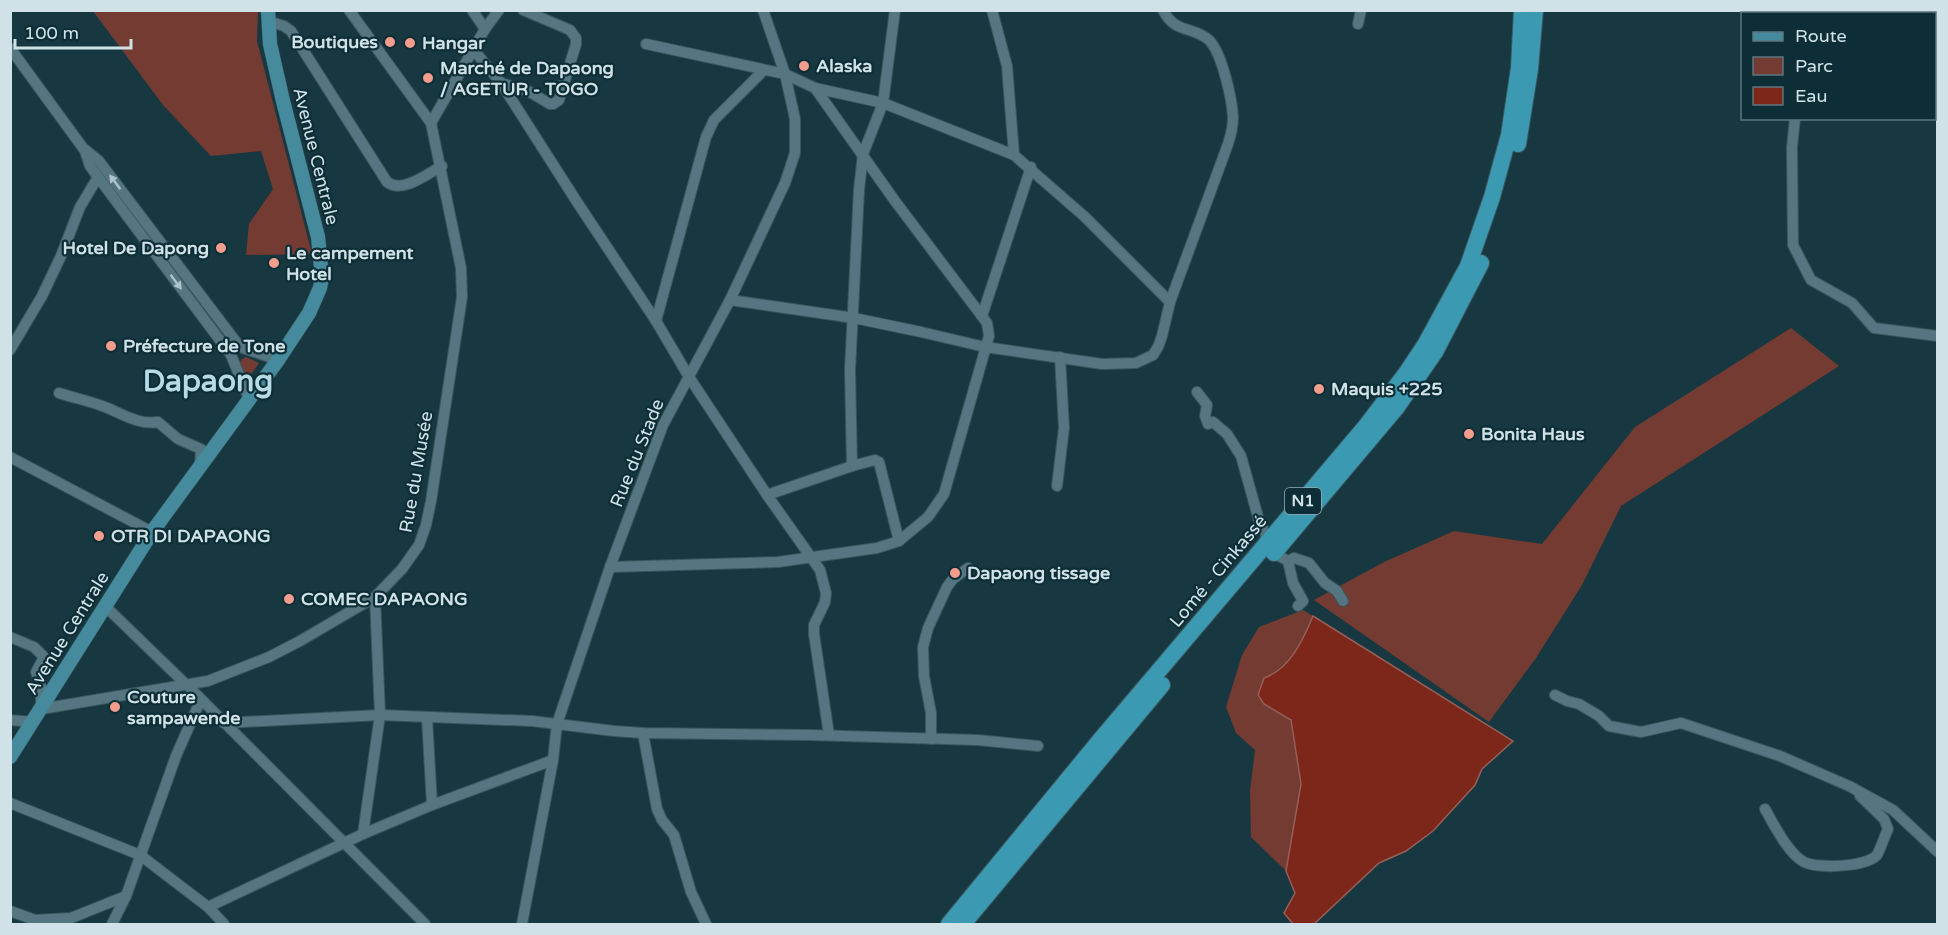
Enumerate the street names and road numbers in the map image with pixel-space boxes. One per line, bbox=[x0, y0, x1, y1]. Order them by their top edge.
street label: Avenue Centrale bbox=[288, 85, 344, 227]
street label: Rue du Stade bbox=[605, 396, 669, 510]
street label: Rue du Musée bbox=[395, 410, 437, 534]
road number: N1 bbox=[1285, 488, 1321, 514]
street label: Lomé - Cinkassé bbox=[1165, 510, 1271, 632]
street label: Avenue Centrale bbox=[20, 567, 114, 699]

